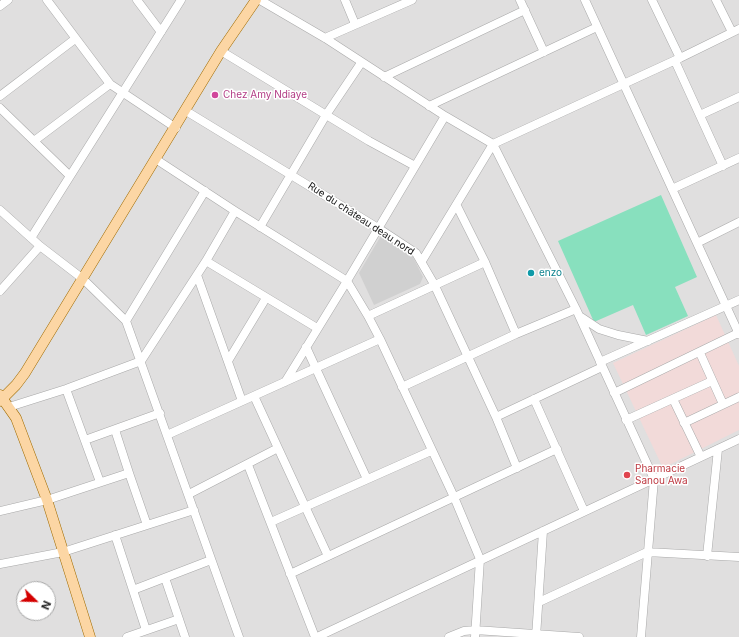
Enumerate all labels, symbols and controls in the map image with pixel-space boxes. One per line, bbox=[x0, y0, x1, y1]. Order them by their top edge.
place label: Chez Amy Ndiaye bbox=[223, 89, 307, 101]
marker: Chez Amy Ndiaye bbox=[210, 90, 220, 100]
street label: Rue du château deau nord bbox=[306, 180, 416, 258]
place label: enzo bbox=[539, 267, 562, 279]
marker: enzo bbox=[526, 268, 536, 278]
place label: Pharmacie Sanou Awa bbox=[635, 463, 688, 486]
marker: Pharmacie Sanou Awa bbox=[622, 470, 632, 480]
north arrow bbox=[16, 581, 56, 621]
text: N bbox=[38, 599, 54, 612]

